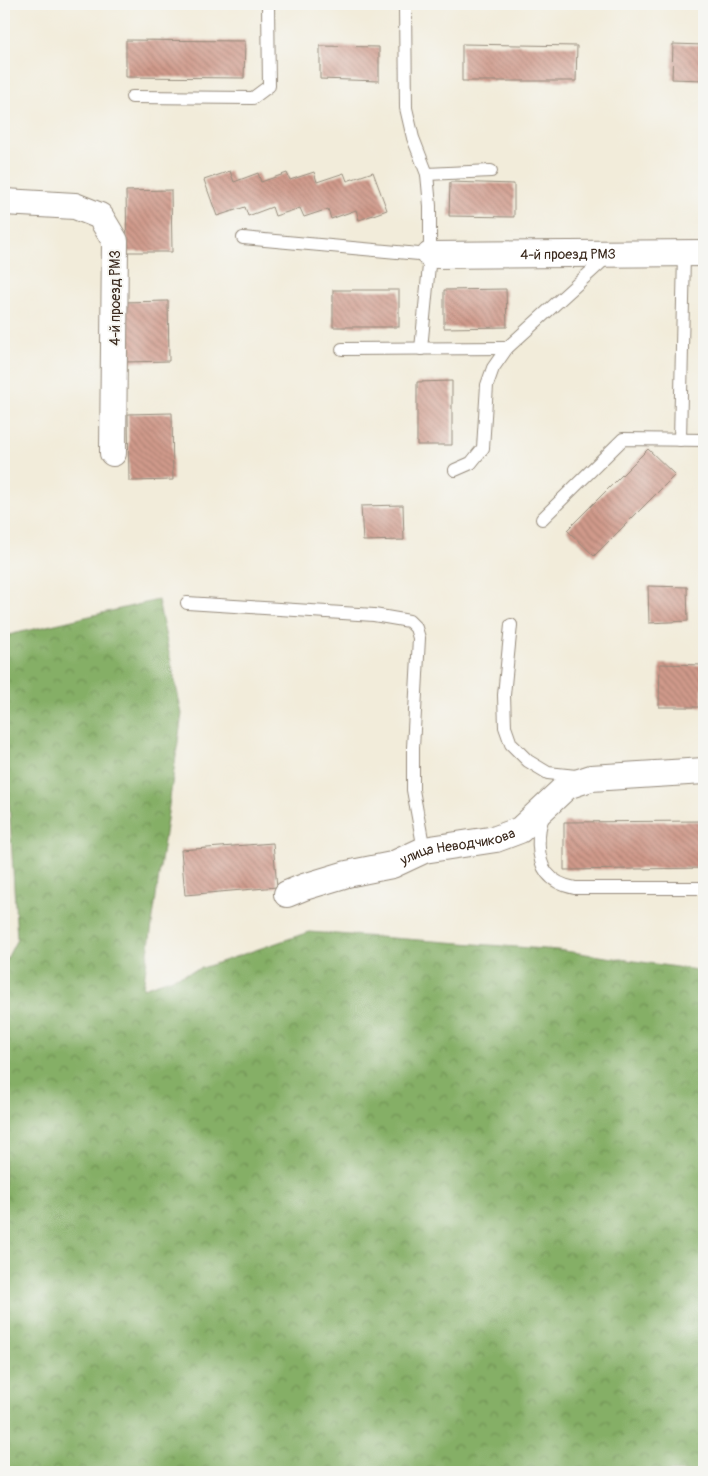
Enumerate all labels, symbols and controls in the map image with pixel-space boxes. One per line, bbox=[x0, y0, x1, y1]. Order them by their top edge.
street label: 4-й проезд РМЗ bbox=[520, 246, 616, 263]
street label: 4-й проезд РМЗ bbox=[107, 250, 124, 346]
street label: улица Неводчикова bbox=[397, 825, 518, 869]

